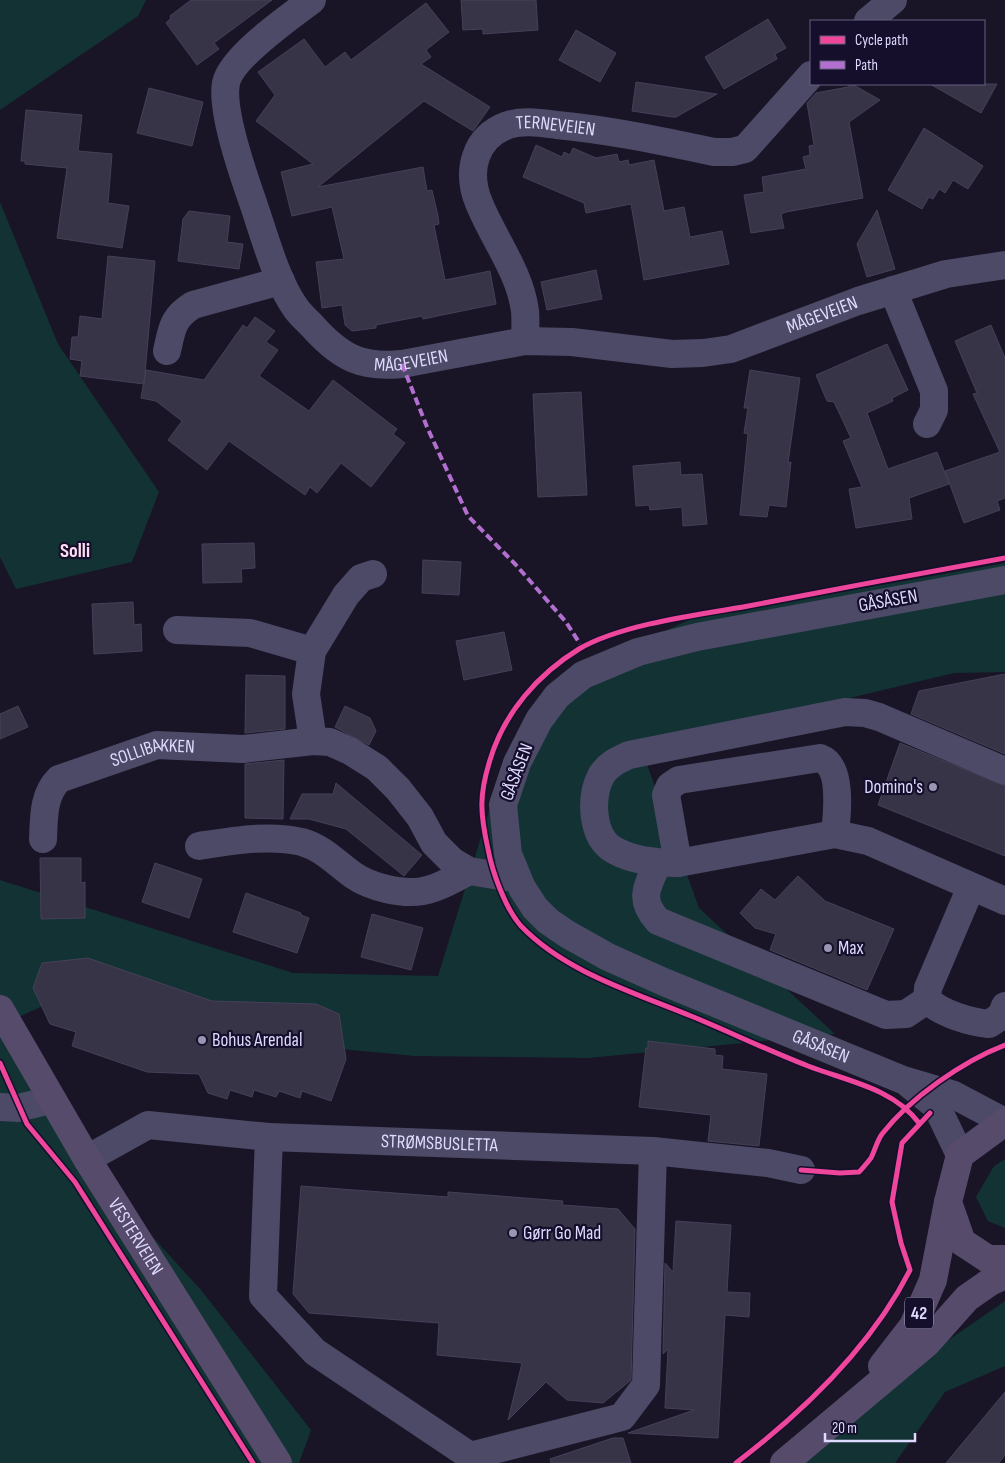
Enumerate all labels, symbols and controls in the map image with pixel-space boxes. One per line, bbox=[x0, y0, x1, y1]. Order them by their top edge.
legend bbox=[810, 20, 985, 85]
text: Cycle path bbox=[855, 31, 908, 50]
text: Path bbox=[855, 56, 878, 75]
street label: TERNEVEIEN bbox=[515, 111, 597, 141]
street label: MÅGEVEIEN bbox=[783, 291, 861, 339]
street label: MÅGEVEIEN bbox=[373, 344, 450, 376]
district label: Solli bbox=[60, 539, 90, 563]
street label: GÅSÅSEN bbox=[857, 585, 919, 617]
street label: SOLLIBAKKEN bbox=[107, 733, 195, 772]
street label: GÅSÅSEN bbox=[496, 740, 538, 804]
place label: Domino's bbox=[864, 776, 923, 799]
marker: Domino's bbox=[927, 781, 939, 793]
place label: Max bbox=[838, 937, 864, 960]
marker: Max bbox=[822, 942, 834, 954]
street label: GÅSÅSEN bbox=[789, 1024, 853, 1068]
place label: Bohus Arendal bbox=[212, 1029, 302, 1052]
marker: Bohus Arendal bbox=[196, 1034, 208, 1046]
street label: STRØMSBUSLETTA bbox=[381, 1130, 499, 1157]
street label: VESTERVEIEN bbox=[103, 1194, 168, 1279]
place label: Gørr Go Mad bbox=[523, 1222, 601, 1245]
marker: Gørr Go Mad bbox=[507, 1227, 519, 1239]
road number: 42 bbox=[905, 1298, 933, 1329]
scale bar bbox=[825, 1410, 915, 1442]
text: 20 m bbox=[832, 1419, 857, 1438]

